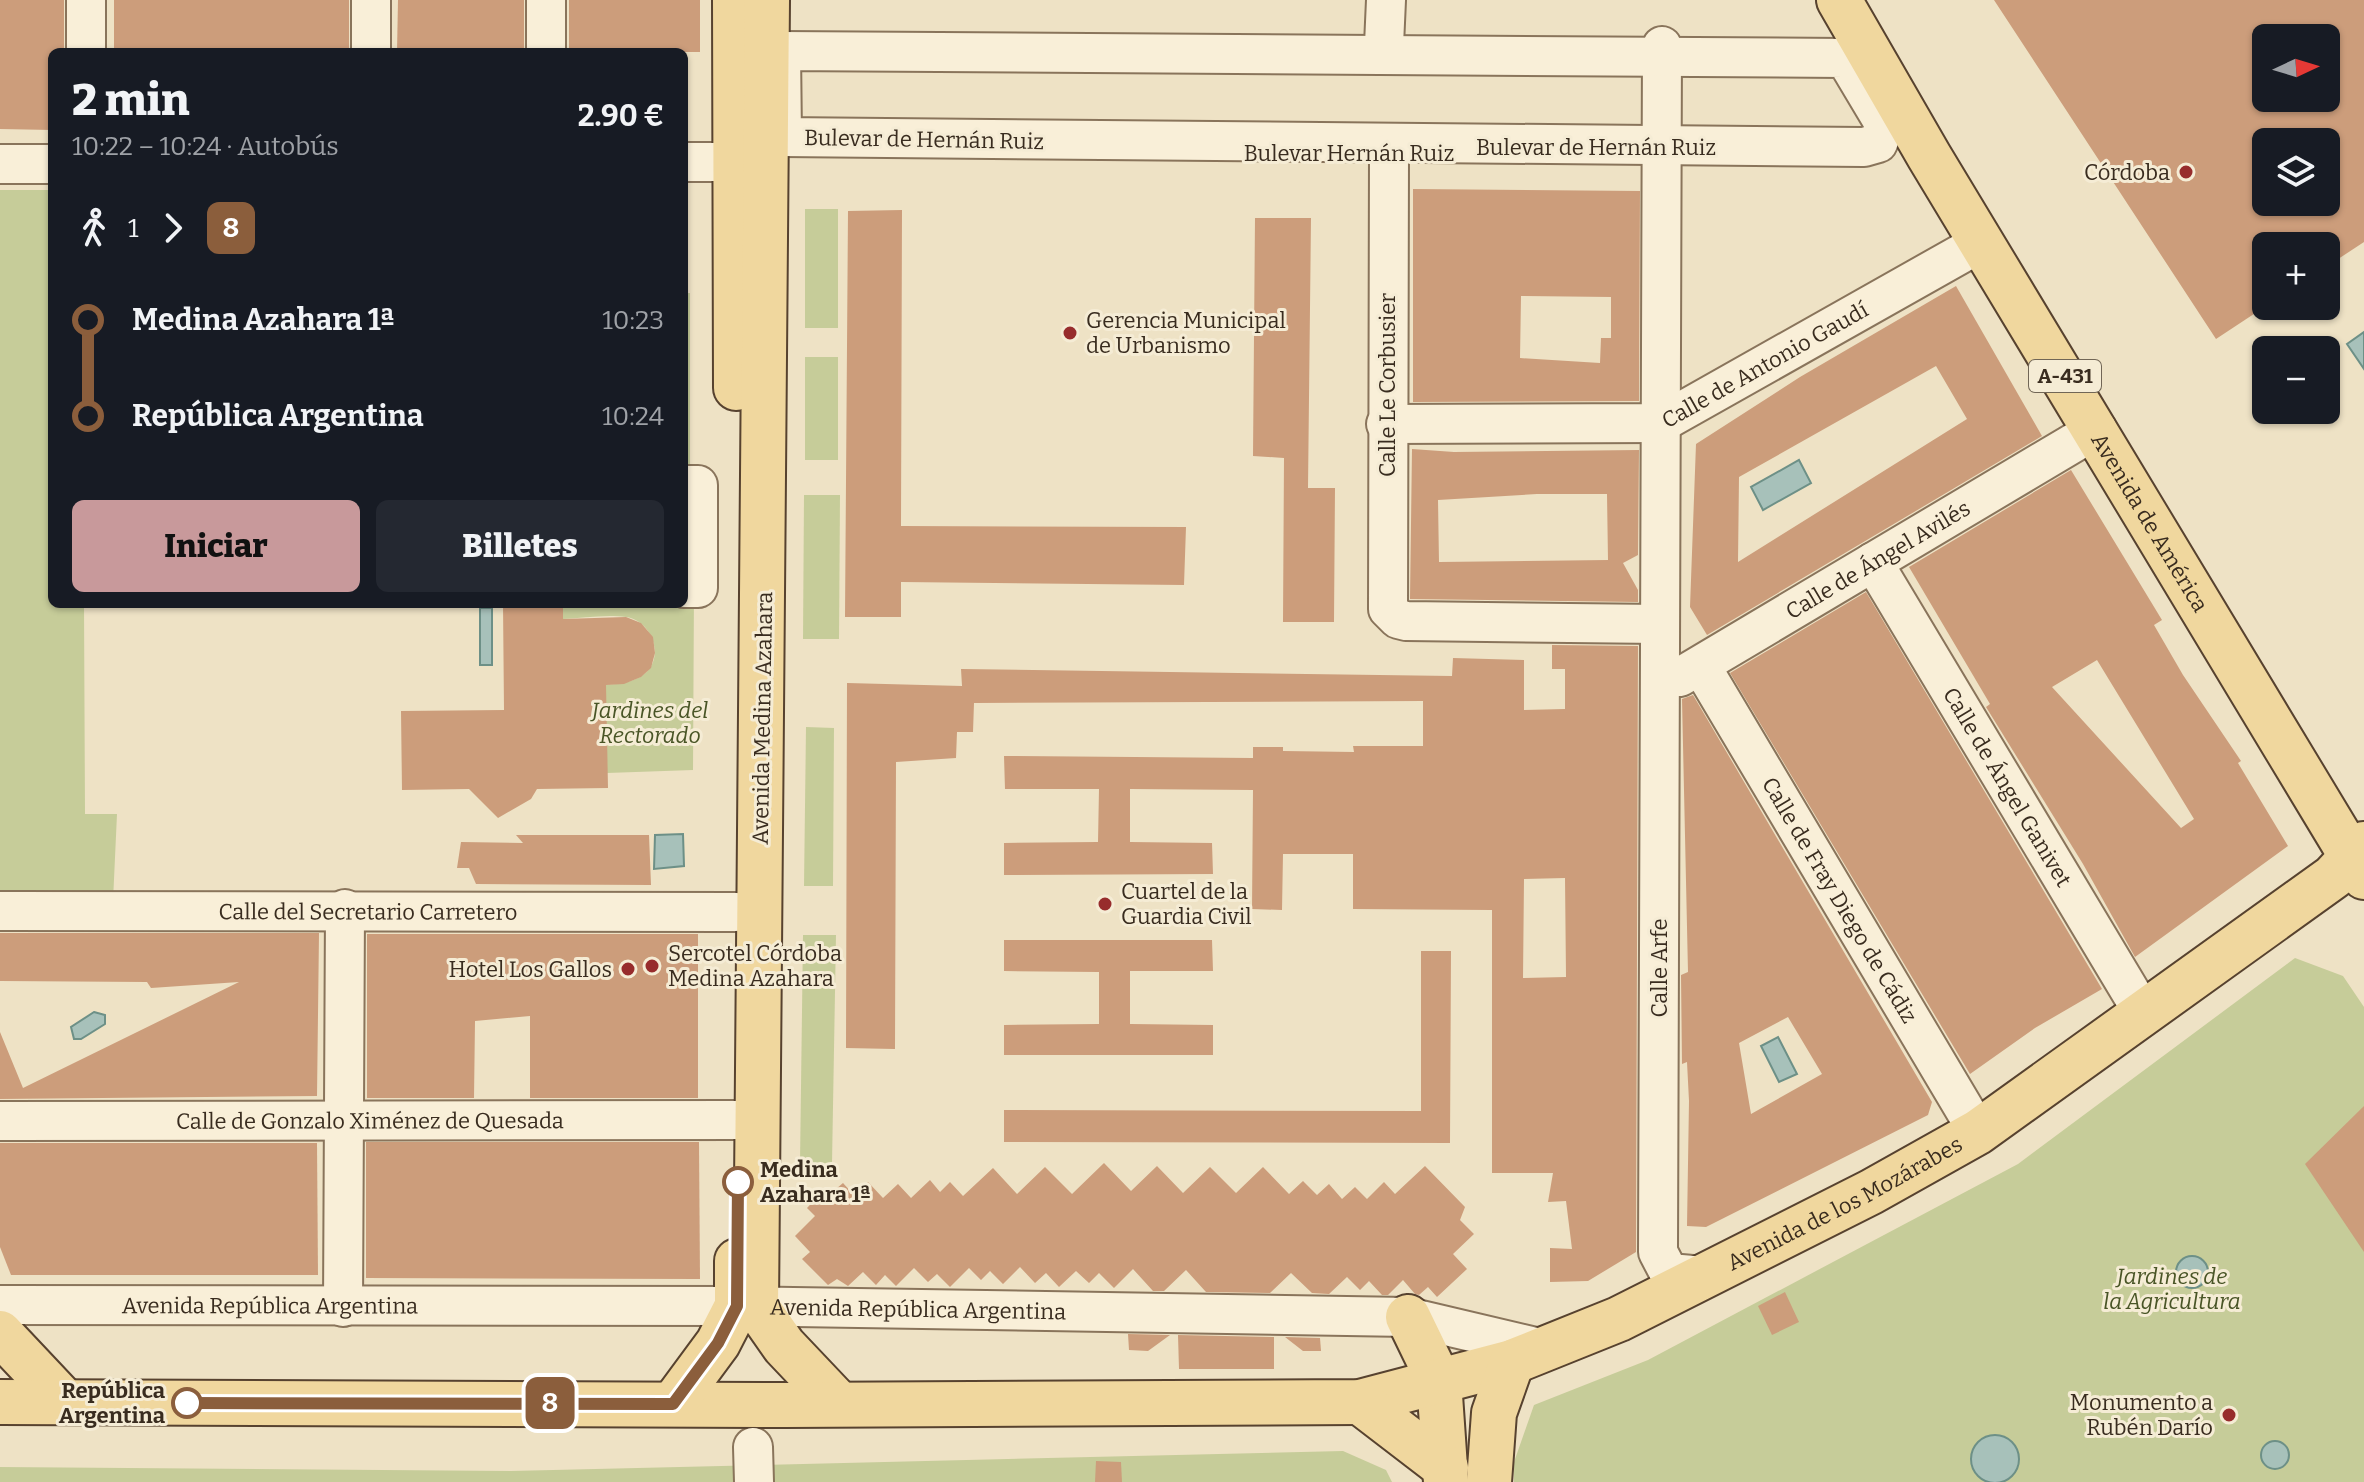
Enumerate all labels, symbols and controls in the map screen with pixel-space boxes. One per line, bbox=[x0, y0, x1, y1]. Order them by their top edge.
north arrow bbox=[2252, 24, 2340, 112]
map controls bbox=[2252, 24, 2340, 424]
text: 2 min bbox=[72, 74, 190, 127]
text: 2.90 € bbox=[578, 98, 664, 134]
street label: Bulevar de Hernán Ruiz bbox=[804, 124, 1044, 155]
button: layers bbox=[2252, 128, 2340, 216]
text: 10:22 – 10:24 · Autobús bbox=[72, 131, 339, 162]
street label: Bulevar de Hernán Ruiz bbox=[1476, 134, 1716, 161]
street label: Bulevar Hernán Ruiz bbox=[1244, 140, 1454, 167]
place label: Córdoba bbox=[2084, 159, 2170, 186]
marker: Córdoba bbox=[2177, 163, 2195, 181]
icon: walk bbox=[72, 206, 116, 250]
icon: forward bbox=[151, 206, 195, 250]
text: 8 bbox=[223, 211, 239, 244]
text: 1 bbox=[128, 213, 139, 244]
button: + bbox=[2252, 232, 2340, 320]
street label: Calle Le Corbusier bbox=[1374, 293, 1401, 477]
street label: Calle de Antonio Gaudí bbox=[1657, 296, 1873, 434]
text: Medina Azahara 1ª bbox=[132, 302, 394, 338]
text: 10:23 bbox=[602, 305, 664, 336]
place label: Gerencia Municipal de Urbanismo bbox=[1086, 307, 1286, 359]
marker: Gerencia Municipal de Urbanismo bbox=[1061, 324, 1079, 342]
button: − bbox=[2252, 336, 2340, 424]
road number: A-431 bbox=[2029, 360, 2101, 392]
text: República Argentina bbox=[132, 398, 424, 434]
text: 10:24 bbox=[602, 401, 664, 432]
street label: Avenida de América bbox=[2085, 428, 2214, 617]
street label: Calle de Ángel Avilés bbox=[1781, 495, 1975, 625]
button: Iniciar bbox=[72, 500, 360, 592]
button: Billetes bbox=[376, 500, 664, 592]
street label: Avenida Medina Azahara bbox=[747, 591, 778, 845]
street label: Calle de Ángel Ganivet bbox=[1937, 682, 2077, 892]
park label: Jardines del Rectorado bbox=[590, 697, 708, 749]
street label: Calle de Fray Diego de Cádiz bbox=[1756, 772, 1923, 1028]
place label: Cuartel de la Guardia Civil bbox=[1121, 878, 1252, 930]
marker: Cuartel de la Guardia Civil bbox=[1096, 895, 1114, 913]
street label: Calle del Secretario Carretero bbox=[218, 898, 518, 926]
street label: Calle Arfe bbox=[1646, 919, 1673, 1017]
place label: Sercotel Córdoba Medina Azahara bbox=[668, 940, 842, 992]
place label: Hotel Los Gallos bbox=[449, 956, 612, 983]
marker: Sercotel Córdoba Medina Azahara bbox=[643, 957, 661, 975]
marker: Hotel Los Gallos bbox=[619, 960, 637, 978]
street label: Calle de Gonzalo Ximénez de Quesada bbox=[176, 1107, 564, 1135]
street label: Avenida de los Mozárabes bbox=[1723, 1131, 1967, 1276]
place label: Medina Azahara 1ª bbox=[760, 1156, 871, 1208]
marker: Medina Azahara 1ª bbox=[723, 1167, 753, 1197]
park label: Jardines de la Agricultura bbox=[2103, 1263, 2241, 1315]
street label: Avenida República Argentina bbox=[122, 1292, 418, 1320]
street label: Avenida República Argentina bbox=[770, 1294, 1066, 1325]
place label: República Argentina bbox=[59, 1377, 166, 1429]
line badge: 8 bbox=[524, 1377, 576, 1429]
text: 8 bbox=[542, 1386, 558, 1419]
marker: República Argentina bbox=[172, 1388, 202, 1418]
place label: Monumento a Rubén Darío bbox=[2070, 1389, 2213, 1441]
marker: Monumento a Rubén Darío bbox=[2220, 1406, 2238, 1424]

